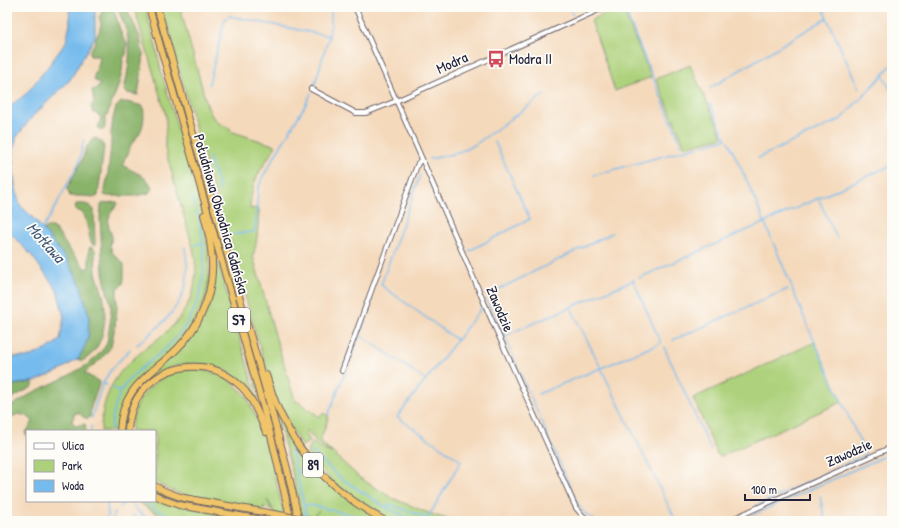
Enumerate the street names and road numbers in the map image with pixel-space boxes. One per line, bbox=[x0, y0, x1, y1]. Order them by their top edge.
street label: Modra bbox=[433, 46, 471, 79]
street label: Południowa Obwodnica Gdańska bbox=[189, 131, 254, 296]
street label: Zawodzie bbox=[481, 283, 520, 335]
road number: S7 bbox=[228, 308, 250, 332]
street label: Zawodzie bbox=[823, 433, 875, 472]
road number: 89 bbox=[303, 453, 323, 477]

